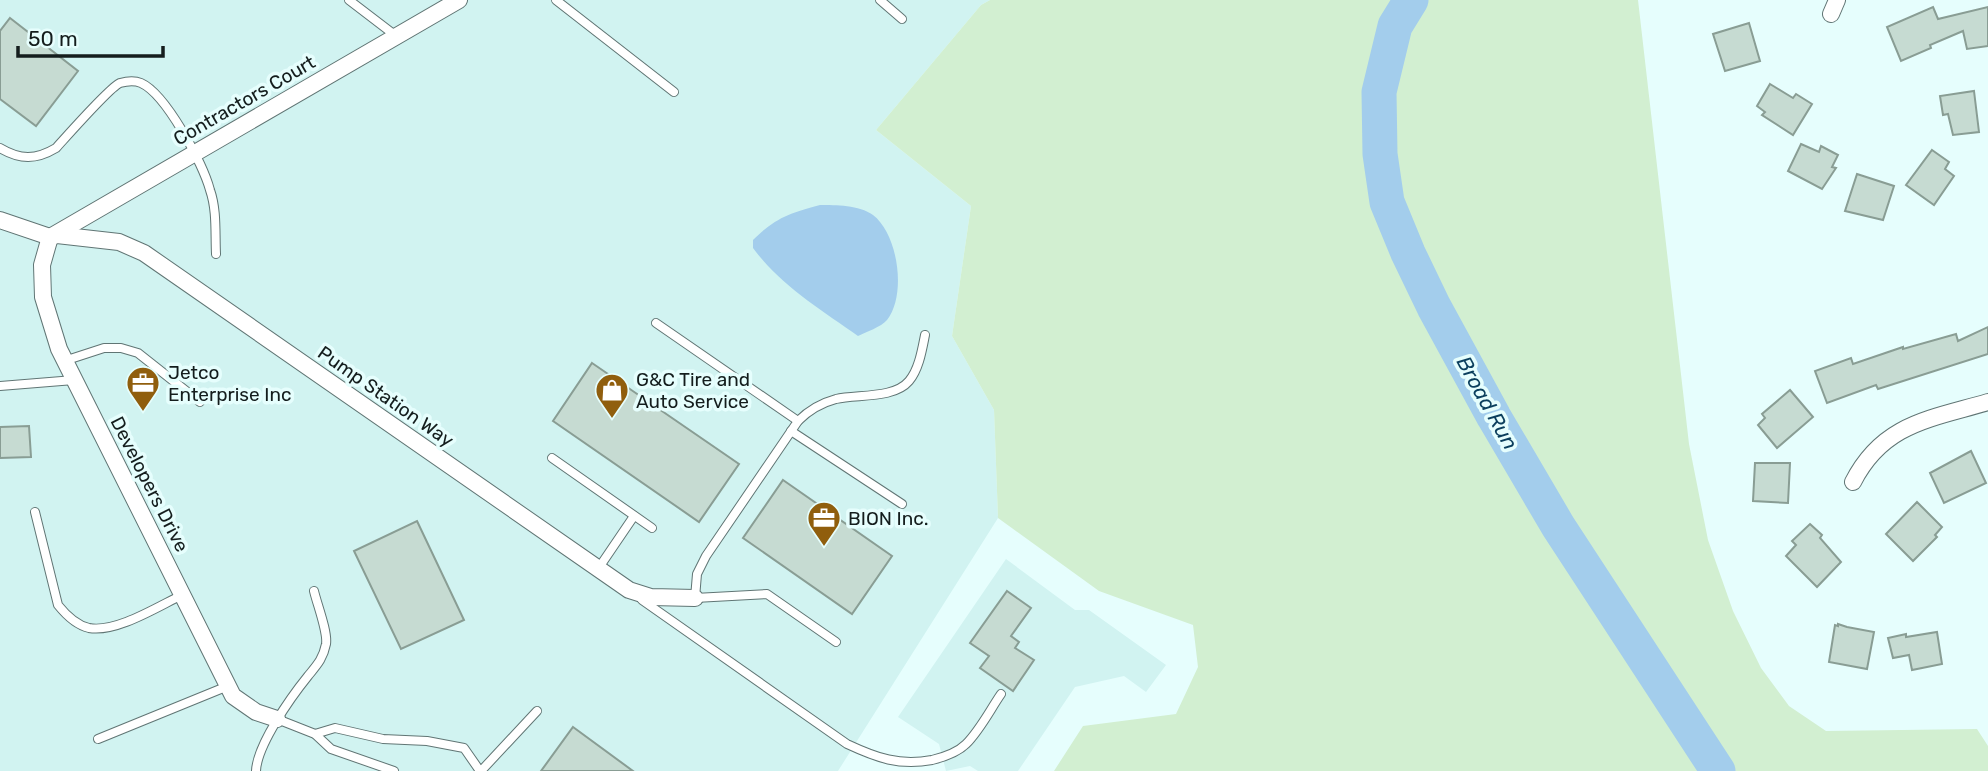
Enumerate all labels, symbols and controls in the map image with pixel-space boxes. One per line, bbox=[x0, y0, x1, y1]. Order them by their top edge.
scale bar bbox=[18, 14, 163, 58]
text: 50 m bbox=[28, 26, 78, 51]
street label: Contractors Court bbox=[169, 50, 320, 150]
street label: Pump Station Way bbox=[313, 341, 458, 452]
water label: Broad Run bbox=[1452, 352, 1523, 454]
place label: Jetco Enterprise Inc bbox=[168, 361, 292, 406]
office icon: Jetco Enterprise Inc bbox=[124, 364, 162, 413]
place label: G&C Tire and Auto Service bbox=[636, 368, 750, 413]
shop icon: G&C Tire and Auto Service bbox=[593, 371, 631, 420]
street label: Developers Drive bbox=[105, 413, 194, 556]
office icon: BION Inc. bbox=[805, 499, 843, 548]
place label: BION Inc. bbox=[848, 507, 929, 530]

